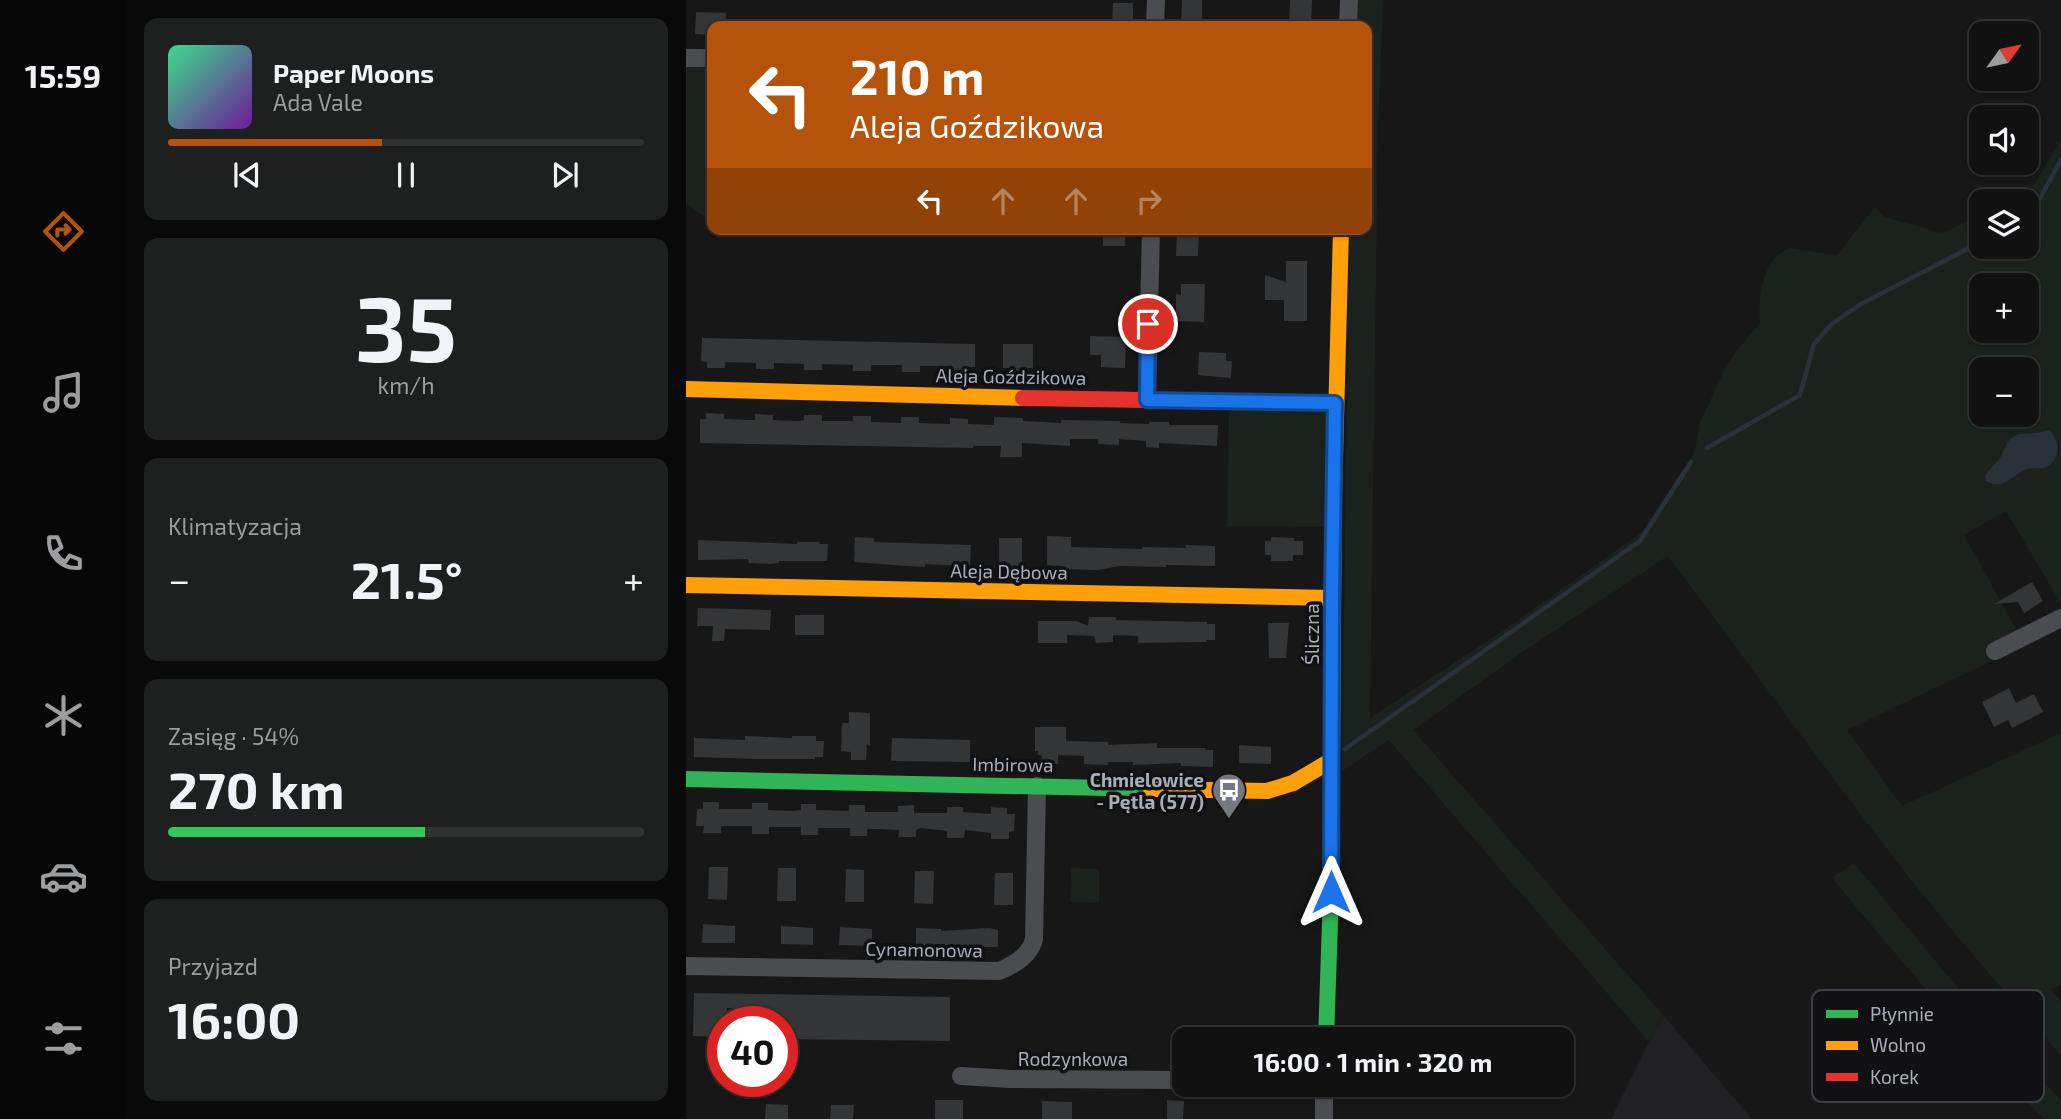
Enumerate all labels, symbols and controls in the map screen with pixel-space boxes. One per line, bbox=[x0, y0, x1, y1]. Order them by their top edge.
north arrow bbox=[1969, 21, 2039, 91]
map controls bbox=[1969, 21, 2039, 427]
text: 210 m bbox=[850, 46, 984, 105]
icon: left bbox=[735, 49, 826, 140]
text: 15:59 bbox=[25, 56, 101, 94]
text: Paper Moons bbox=[273, 57, 434, 88]
text: Ada Vale bbox=[273, 88, 363, 116]
button: sound bbox=[1969, 105, 2039, 175]
text: Aleja Goździkowa bbox=[850, 106, 1104, 144]
icon: previous bbox=[228, 156, 266, 194]
icon: pause bbox=[387, 156, 425, 194]
icon: next bbox=[546, 156, 584, 194]
icon: left bbox=[911, 182, 949, 220]
icon: ahead bbox=[984, 182, 1022, 220]
icon: ahead bbox=[1057, 182, 1095, 220]
icon: right bbox=[1130, 182, 1168, 220]
button: layers bbox=[1969, 189, 2039, 259]
icon: directions bbox=[39, 207, 88, 256]
text: 35 bbox=[355, 271, 457, 380]
button: + bbox=[1969, 273, 2039, 343]
pin bbox=[1118, 294, 1178, 354]
icon: arrive bbox=[1129, 305, 1167, 343]
button: − bbox=[1969, 357, 2039, 427]
street label: Aleja Goździkowa bbox=[935, 363, 1087, 389]
icon: music bbox=[39, 368, 88, 417]
text: km/h bbox=[377, 371, 435, 399]
text: Klimatyzacja bbox=[168, 512, 302, 540]
icon: phone bbox=[39, 529, 88, 578]
text: 21.5° bbox=[351, 547, 463, 609]
text: − bbox=[168, 556, 190, 602]
text: + bbox=[623, 556, 644, 602]
street label: Aleja Dębowa bbox=[950, 558, 1068, 584]
street label: Śliczna bbox=[1300, 603, 1323, 665]
icon: climate bbox=[39, 691, 88, 740]
text: Zasięg · 54% bbox=[168, 722, 299, 750]
street label: Imbirowa bbox=[972, 752, 1054, 776]
text: 270 km bbox=[168, 757, 345, 819]
place label: Chmielowice - Pętla (577) bbox=[1090, 768, 1204, 813]
bus stop icon: Chmielowice - Pętla (577) bbox=[1210, 771, 1248, 820]
icon: car bbox=[39, 852, 88, 901]
position arrow bbox=[1294, 855, 1368, 929]
street label: Cynamonowa bbox=[865, 936, 983, 962]
text: Przyjazd bbox=[168, 952, 258, 980]
text: 16:00 bbox=[168, 987, 300, 1049]
legend bbox=[1812, 990, 2044, 1102]
text: Płynnie bbox=[1870, 1002, 1934, 1025]
speed limit sign: 40 bbox=[707, 1006, 798, 1097]
icon: filters bbox=[39, 1014, 88, 1063]
text: Wolno bbox=[1870, 1033, 1926, 1056]
text: 16:00 · 1 min · 320 m bbox=[1254, 1046, 1492, 1077]
street label: Rodzynkowa bbox=[1018, 1047, 1128, 1070]
text: Korek bbox=[1870, 1065, 1919, 1088]

